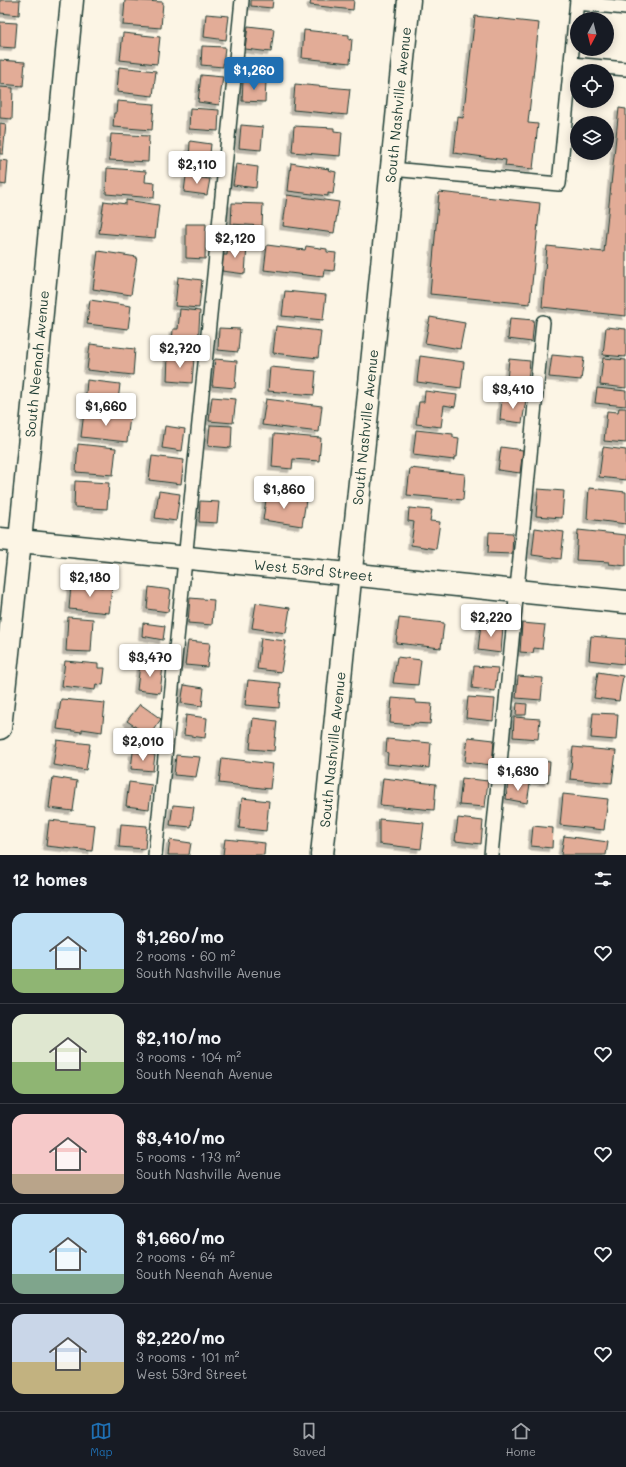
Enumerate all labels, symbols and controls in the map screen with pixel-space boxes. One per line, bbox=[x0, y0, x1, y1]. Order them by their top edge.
north arrow bbox=[570, 12, 614, 56]
map controls bbox=[570, 12, 614, 160]
street label: South Nashville Avenue bbox=[380, 26, 415, 184]
pin: $1,260 bbox=[221, 57, 287, 91]
text: $1,260 bbox=[233, 61, 275, 78]
button: locate bbox=[570, 64, 614, 108]
button: layers bbox=[570, 116, 614, 160]
pin: $2,110 bbox=[164, 151, 230, 185]
text: $2,110 bbox=[177, 155, 217, 172]
pin: $2,120 bbox=[202, 225, 268, 259]
text: $2,120 bbox=[215, 229, 255, 246]
street label: South Neenah Avenue bbox=[20, 290, 53, 438]
pin: $2,720 bbox=[147, 335, 213, 369]
text: $2,720 bbox=[159, 339, 201, 356]
street label: South Nashville Avenue bbox=[348, 348, 382, 506]
pin: $3,410 bbox=[480, 376, 546, 410]
text: $3,410 bbox=[492, 380, 534, 397]
pin: $1,660 bbox=[73, 393, 139, 427]
text: $1,660 bbox=[85, 397, 127, 414]
pin: $1,860 bbox=[251, 476, 317, 510]
text: $1,860 bbox=[263, 480, 305, 497]
street label: West 53rd Street bbox=[253, 555, 374, 585]
pin: $2,180 bbox=[57, 564, 123, 598]
text: $2,180 bbox=[69, 568, 111, 585]
pin: $2,220 bbox=[458, 604, 524, 638]
text: $2,220 bbox=[470, 608, 512, 625]
pin: $3,470 bbox=[117, 644, 183, 678]
text: $3,470 bbox=[128, 648, 172, 665]
street label: South Nashville Avenue bbox=[315, 671, 350, 828]
pin: $2,010 bbox=[110, 728, 176, 762]
text: $2,010 bbox=[122, 732, 164, 749]
pin: $1,630 bbox=[485, 758, 551, 792]
text: $1,630 bbox=[497, 762, 539, 779]
text: 12 homes bbox=[12, 868, 88, 890]
icon: filters bbox=[592, 868, 614, 890]
text: $1,260/mo bbox=[136, 925, 224, 947]
icon: home bbox=[44, 929, 92, 977]
icon: heart bbox=[592, 942, 614, 964]
text: 2 rooms · 60 m² bbox=[136, 947, 235, 964]
text: South Nashville Avenue bbox=[136, 964, 281, 981]
text: $2,110/mo bbox=[136, 1026, 221, 1048]
icon: home bbox=[44, 1030, 92, 1078]
icon: heart bbox=[592, 1043, 614, 1065]
text: 3 rooms · 104 m² bbox=[136, 1048, 241, 1065]
text: South Neenah Avenue bbox=[136, 1065, 273, 1082]
text: $3,410/mo bbox=[136, 1126, 225, 1148]
icon: home bbox=[44, 1130, 92, 1178]
icon: heart bbox=[592, 1143, 614, 1165]
text: 5 rooms · 173 m² bbox=[136, 1148, 240, 1165]
text: South Nashville Avenue bbox=[136, 1165, 281, 1182]
text: $1,660/mo bbox=[136, 1226, 225, 1248]
icon: home bbox=[44, 1230, 92, 1278]
icon: heart bbox=[592, 1243, 614, 1265]
text: 2 rooms · 64 m² bbox=[136, 1248, 235, 1265]
text: South Neenah Avenue bbox=[136, 1265, 273, 1282]
text: $2,220/mo bbox=[136, 1326, 225, 1348]
icon: home bbox=[44, 1330, 92, 1378]
icon: heart bbox=[592, 1343, 614, 1365]
text: 3 rooms · 101 m² bbox=[136, 1348, 239, 1365]
text: West 53rd Street bbox=[136, 1365, 247, 1382]
tab: Map bbox=[90, 1420, 113, 1459]
tab: Saved bbox=[293, 1420, 326, 1459]
tab: Home bbox=[506, 1420, 536, 1459]

